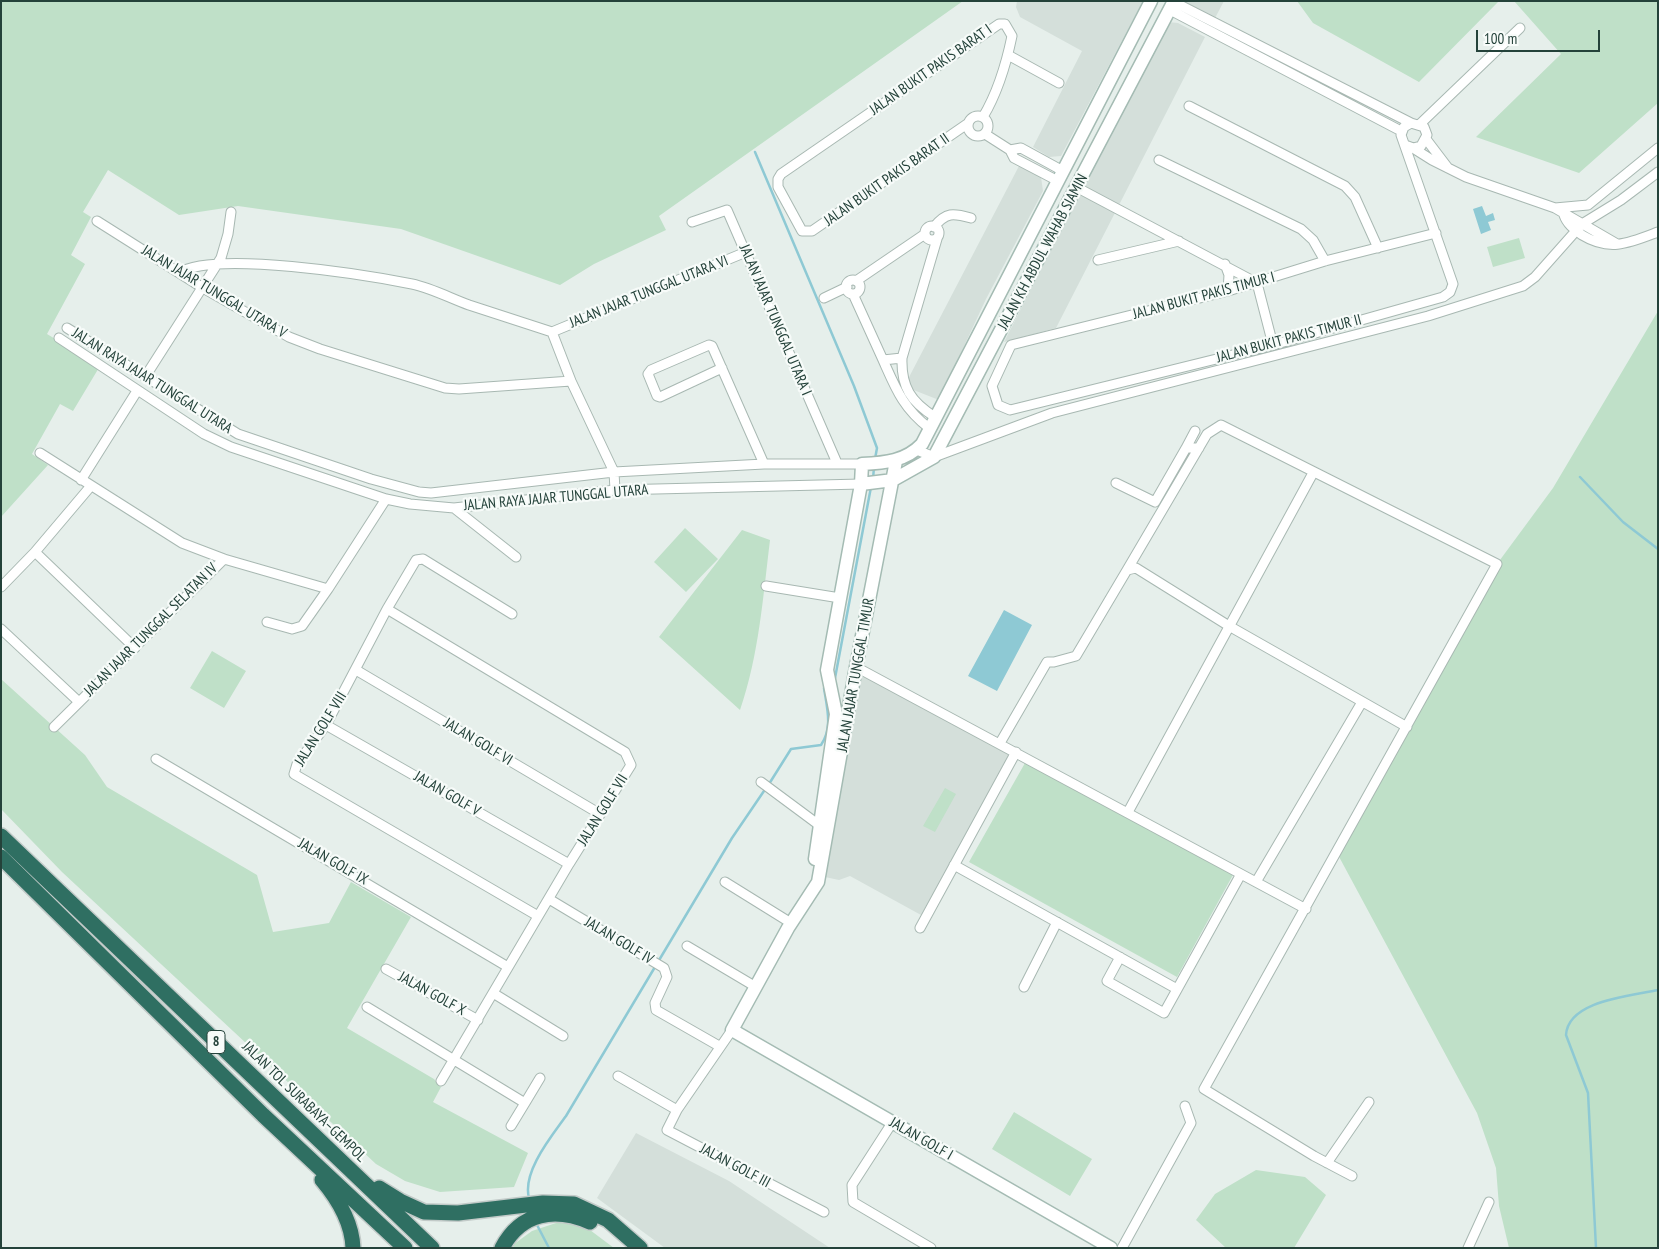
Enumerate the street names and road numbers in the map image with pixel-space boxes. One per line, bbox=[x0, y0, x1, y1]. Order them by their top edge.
street label: JALAN BUKIT PAKIS BARAT I bbox=[866, 21, 996, 119]
street label: JALAN BUKIT PAKIS BARAT II bbox=[821, 130, 953, 230]
street label: JALAN KH ABDUL WAHAB SIAMIN bbox=[994, 171, 1092, 333]
street label: JALAN JAJAR TUNGGAL UTARA V bbox=[138, 242, 290, 342]
street label: JALAN JAJAR TUNGGAL UTARA I bbox=[735, 242, 815, 398]
street label: JALAN JAJAR TUNGGAL UTARA VI bbox=[567, 252, 731, 332]
street label: JALAN BUKIT PAKIS TIMUR I bbox=[1131, 268, 1277, 324]
street label: JALAN BUKIT PAKIS TIMUR II bbox=[1214, 311, 1364, 367]
street label: JALAN RAYA JAJAR TUNGGAL UTARA bbox=[69, 324, 235, 438]
street label: JALAN RAYA JAJAR TUNGGAL UTARA bbox=[463, 481, 649, 515]
street label: JALAN JAJAR TUNGGAL SELATAN IV bbox=[81, 560, 221, 700]
street label: JALAN JAJAR TUNGGAL TIMUR bbox=[834, 597, 878, 753]
street label: JALAN GOLF VIII bbox=[291, 689, 351, 769]
street label: JALAN GOLF VI bbox=[440, 714, 516, 770]
street label: JALAN GOLF V bbox=[411, 768, 483, 820]
street label: JALAN GOLF VII bbox=[574, 771, 632, 849]
street label: JALAN GOLF IX bbox=[295, 835, 371, 889]
street label: JALAN GOLF IV bbox=[581, 913, 657, 969]
street label: JALAN GOLF X bbox=[395, 968, 469, 1020]
road number: 8 bbox=[207, 1030, 225, 1054]
street label: JALAN TOL SURABAYA–GEMPOL bbox=[238, 1038, 370, 1166]
street label: JALAN GOLF I bbox=[886, 1114, 956, 1164]
street label: JALAN GOLF III bbox=[697, 1140, 773, 1192]

